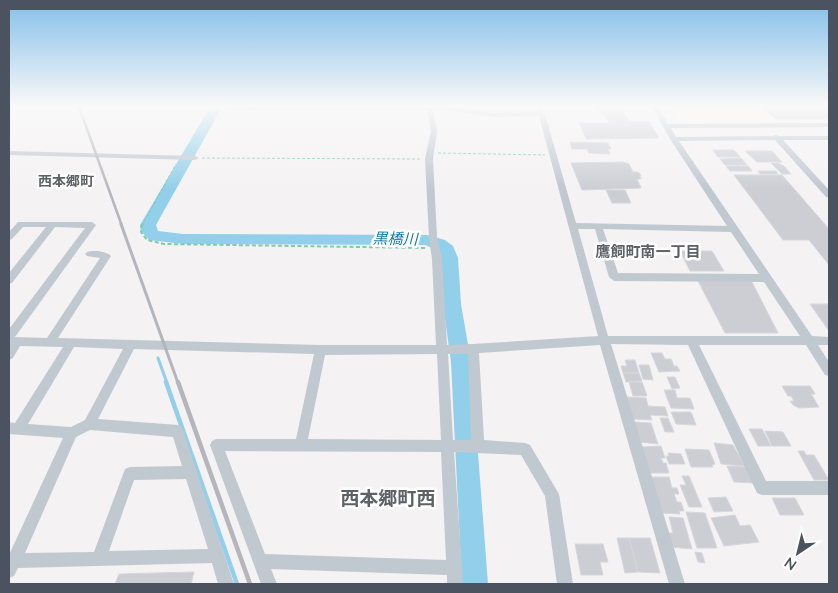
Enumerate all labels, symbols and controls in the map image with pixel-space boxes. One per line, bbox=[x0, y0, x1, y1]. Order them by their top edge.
district label: 西本郷町 bbox=[38, 172, 94, 189]
water label: 黒橋川 bbox=[372, 229, 420, 247]
district label: 鷹飼町南一丁目 bbox=[595, 242, 701, 260]
district label: 西本郷町西 bbox=[340, 486, 436, 509]
north arrow bbox=[773, 528, 823, 578]
text: N bbox=[781, 554, 800, 574]

